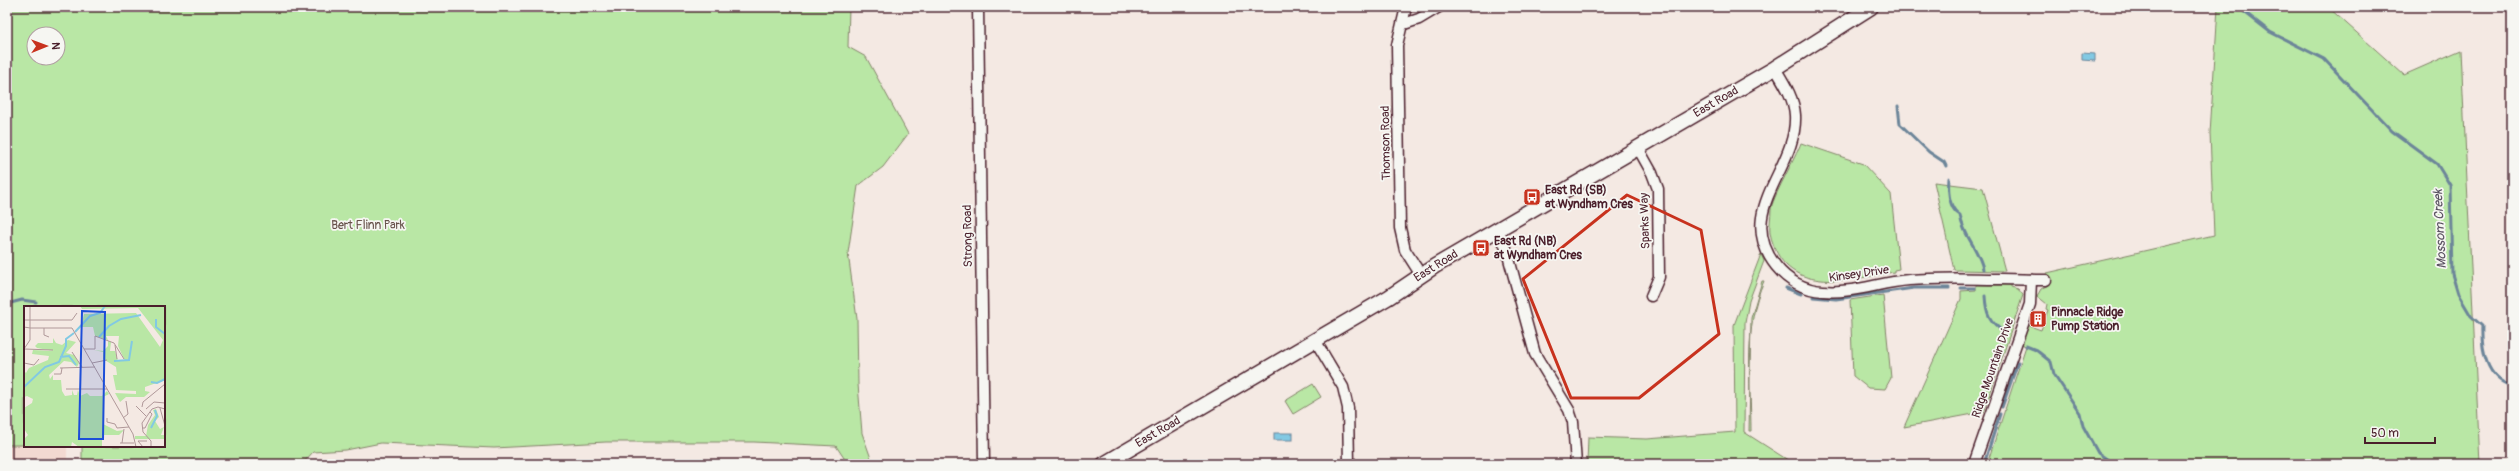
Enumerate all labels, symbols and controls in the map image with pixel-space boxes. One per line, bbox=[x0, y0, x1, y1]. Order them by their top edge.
north arrow bbox=[26, 26, 66, 66]
text: N bbox=[49, 42, 62, 50]
street label: East Road bbox=[1691, 83, 1741, 121]
street label: Thomson Road bbox=[1378, 105, 1394, 181]
place label: East Rd (SB) at Wyndham Cres bbox=[1545, 183, 1634, 212]
bus stop icon: East Rd (SB) at Wyndham Cres bbox=[1522, 187, 1542, 207]
water label: Mossom Creek bbox=[2430, 187, 2450, 269]
street label: Sparks Way bbox=[1637, 193, 1653, 249]
street label: Strong Road bbox=[960, 205, 976, 267]
park label: Bert Flinn Park bbox=[331, 218, 405, 233]
place label: East Rd (NB) at Wyndham Cres bbox=[1494, 234, 1583, 263]
bus stop icon: East Rd (NB) at Wyndham Cres bbox=[1471, 238, 1491, 258]
street label: East Road bbox=[1411, 246, 1461, 285]
street label: Kinsey Drive bbox=[1828, 262, 1890, 286]
place label: Pinnacle Ridge Pump Station bbox=[2051, 305, 2124, 334]
inset map bbox=[24, 306, 165, 447]
building icon: Pinnacle Ridge Pump Station bbox=[2028, 309, 2048, 329]
street label: Ridge Mountain Drive bbox=[1969, 316, 2017, 420]
street label: East Road bbox=[1133, 413, 1183, 451]
scale bar bbox=[2365, 419, 2435, 445]
text: 50 m bbox=[2371, 426, 2399, 441]

